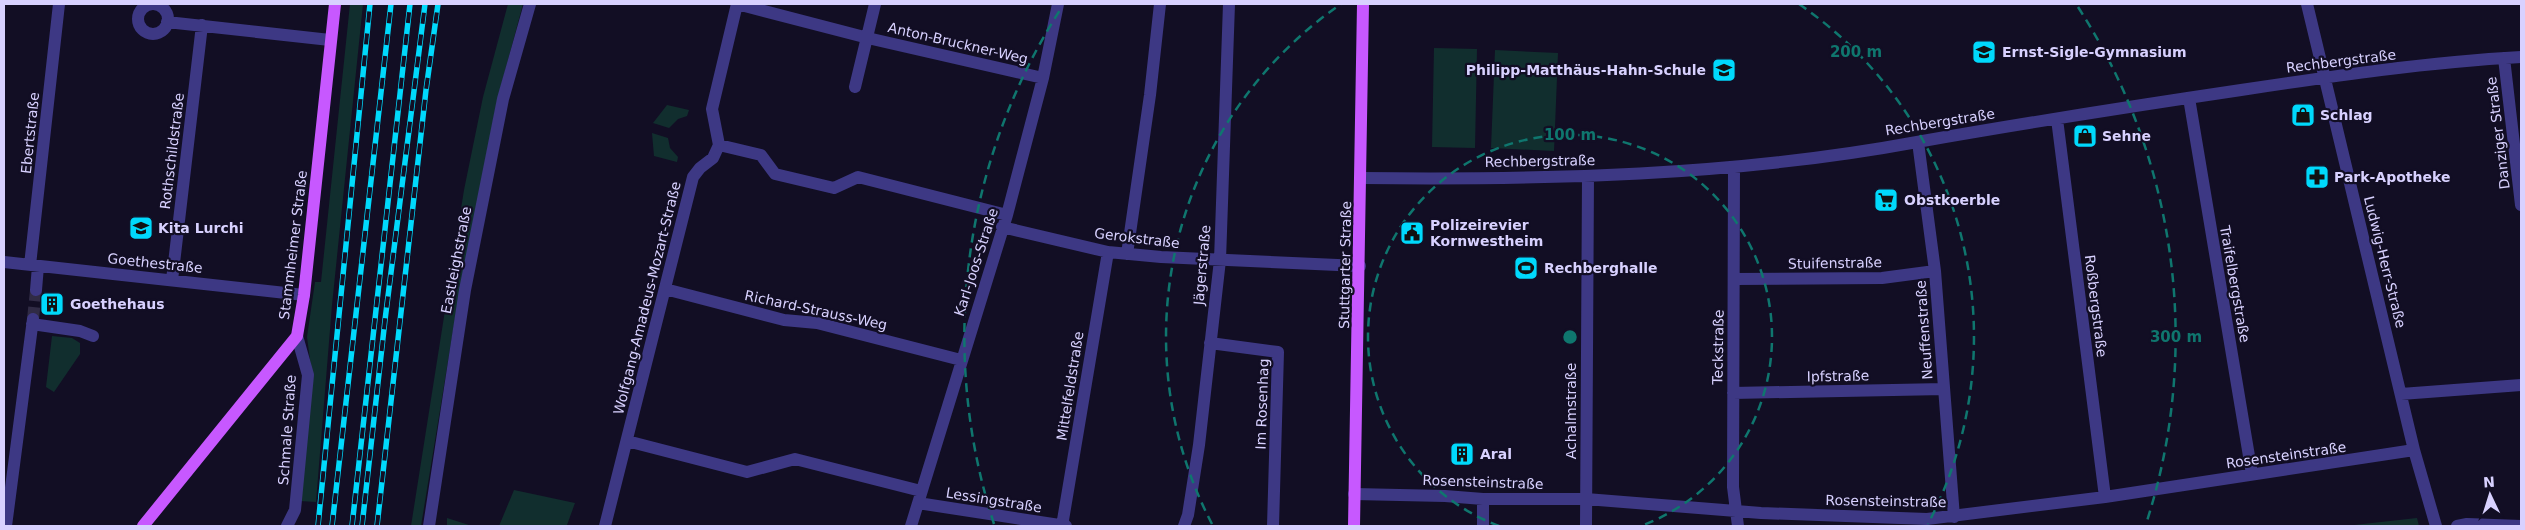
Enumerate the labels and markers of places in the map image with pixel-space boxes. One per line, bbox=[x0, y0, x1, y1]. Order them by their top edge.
school or university icon: Ernst-Sigle-Gymnasium bbox=[1971, 39, 1997, 65]
place label: Ernst-Sigle-Gymnasium bbox=[2002, 44, 2187, 60]
school or university icon: Philipp-Matthäus-Hahn-Schule bbox=[1711, 57, 1737, 83]
place label: Philipp-Matthäus-Hahn-Schule bbox=[1466, 62, 1706, 78]
shop icon: Schlag bbox=[2290, 102, 2316, 128]
place label: Schlag bbox=[2320, 107, 2373, 123]
shop icon: Sehne bbox=[2072, 123, 2098, 149]
place label: Sehne bbox=[2102, 128, 2151, 144]
pharmacy icon: Park-Apotheke bbox=[2304, 164, 2330, 190]
place label: Park-Apotheke bbox=[2334, 169, 2450, 185]
supermarket icon: Obstkoerble bbox=[1873, 187, 1899, 213]
place label: Obstkoerble bbox=[1904, 192, 2000, 208]
school or university icon: Kita Lurchi bbox=[128, 215, 154, 241]
place label: Polizeirevier Kornwestheim bbox=[1430, 217, 1543, 249]
place label: Kita Lurchi bbox=[158, 220, 244, 236]
public building icon: Polizeirevier Kornwestheim bbox=[1399, 220, 1425, 246]
sports icon: Rechberghalle bbox=[1513, 255, 1539, 281]
place label: Rechberghalle bbox=[1544, 260, 1658, 276]
building icon: Goethehaus bbox=[39, 291, 65, 317]
place label: Goethehaus bbox=[70, 296, 164, 312]
centre of rings bbox=[1561, 328, 1579, 346]
building icon: Aral bbox=[1449, 441, 1475, 467]
place label: Aral bbox=[1480, 446, 1512, 462]

